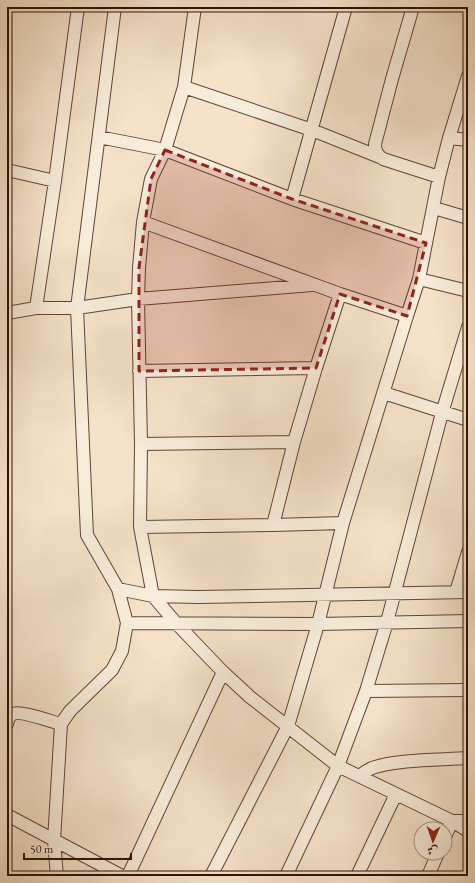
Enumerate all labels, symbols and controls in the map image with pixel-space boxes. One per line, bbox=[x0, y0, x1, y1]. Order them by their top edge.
north arrow bbox=[413, 821, 453, 861]
scale bar bbox=[24, 835, 131, 861]
text: 50 m bbox=[30, 841, 54, 857]
text: ش bbox=[427, 844, 438, 858]

